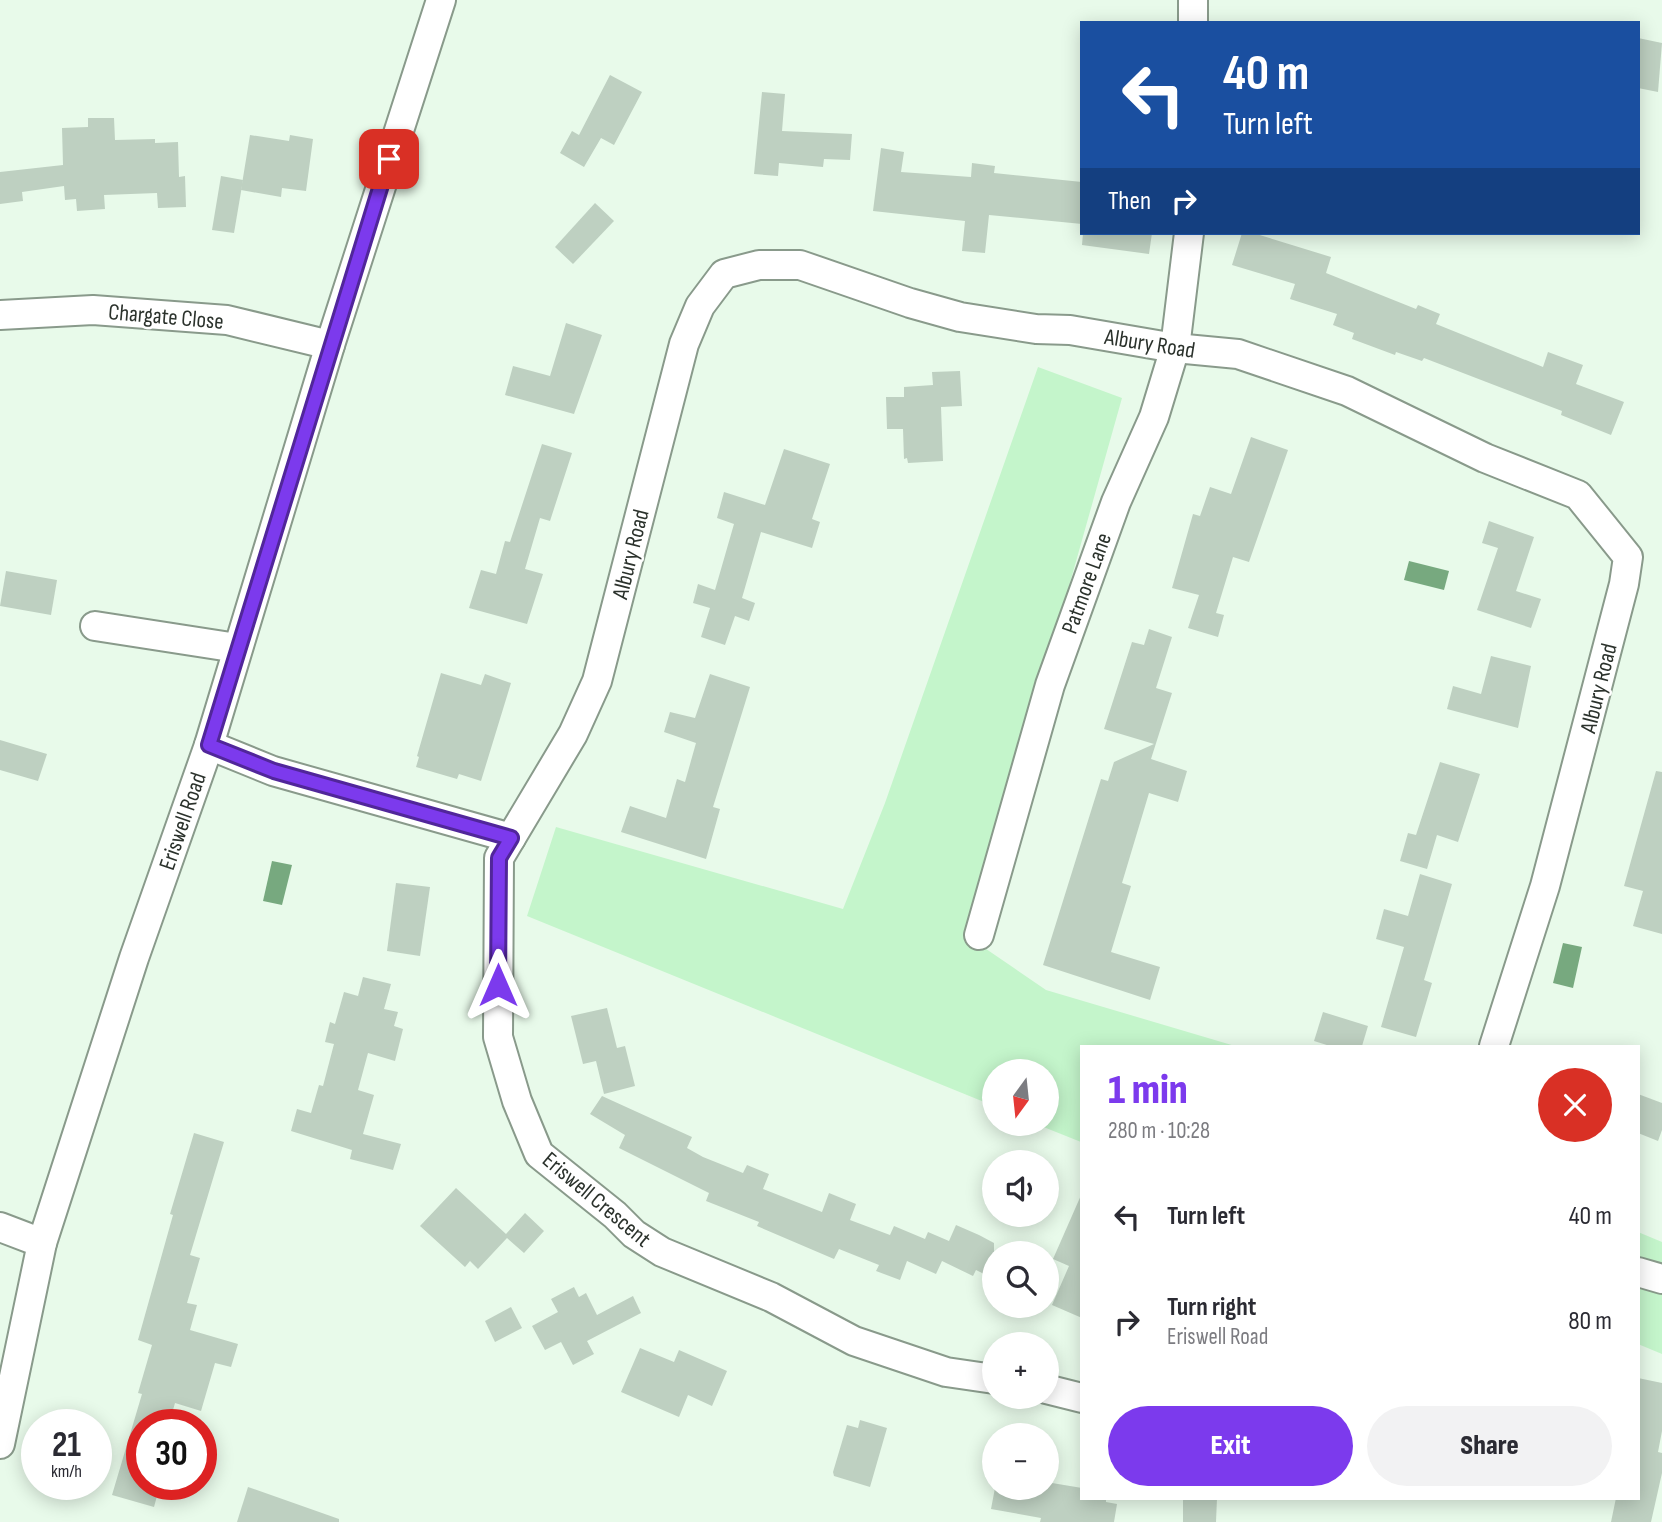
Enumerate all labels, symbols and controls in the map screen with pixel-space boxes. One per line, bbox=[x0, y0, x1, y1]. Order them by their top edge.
text: 40 m bbox=[1223, 45, 1309, 104]
icon: left bbox=[1108, 49, 1199, 140]
text: Turn left bbox=[1223, 105, 1313, 144]
pin bbox=[359, 129, 419, 189]
icon: arrive bbox=[370, 140, 408, 178]
icon: right bbox=[1165, 182, 1203, 220]
text: Then bbox=[1108, 186, 1151, 217]
street label: Chargate Close bbox=[107, 298, 225, 336]
street label: Albury Road bbox=[1102, 323, 1197, 365]
street label: Albury Road bbox=[606, 507, 656, 603]
street label: Patmore Lane bbox=[1056, 529, 1118, 638]
street label: Albury Road bbox=[1574, 641, 1624, 737]
street label: Eriswell Road bbox=[153, 769, 213, 874]
position arrow bbox=[461, 948, 535, 1022]
north arrow bbox=[982, 1059, 1059, 1136]
map controls bbox=[982, 1059, 1059, 1500]
text: 1 min bbox=[1108, 1065, 1188, 1116]
button: close bbox=[1538, 1068, 1612, 1142]
text: 280 m · 10:28 bbox=[1108, 1117, 1210, 1145]
street label: Eriswell Crescent bbox=[536, 1146, 656, 1253]
button: sound bbox=[982, 1150, 1059, 1227]
icon: left bbox=[1108, 1198, 1146, 1236]
text: Turn left bbox=[1167, 1201, 1245, 1232]
text: 40 m bbox=[1569, 1201, 1612, 1232]
button: search bbox=[982, 1241, 1059, 1318]
text: Turn right bbox=[1167, 1292, 1256, 1323]
icon: right bbox=[1108, 1303, 1146, 1341]
text: 80 m bbox=[1568, 1306, 1612, 1337]
text: Eriswell Road bbox=[1167, 1323, 1268, 1351]
button: + bbox=[982, 1332, 1059, 1409]
button: Exit bbox=[1108, 1406, 1353, 1486]
button: Share bbox=[1367, 1406, 1612, 1486]
speed limit sign: 30 bbox=[126, 1409, 217, 1500]
button: − bbox=[982, 1423, 1059, 1500]
text: 21 bbox=[52, 1424, 81, 1467]
text: km/h bbox=[51, 1461, 82, 1482]

